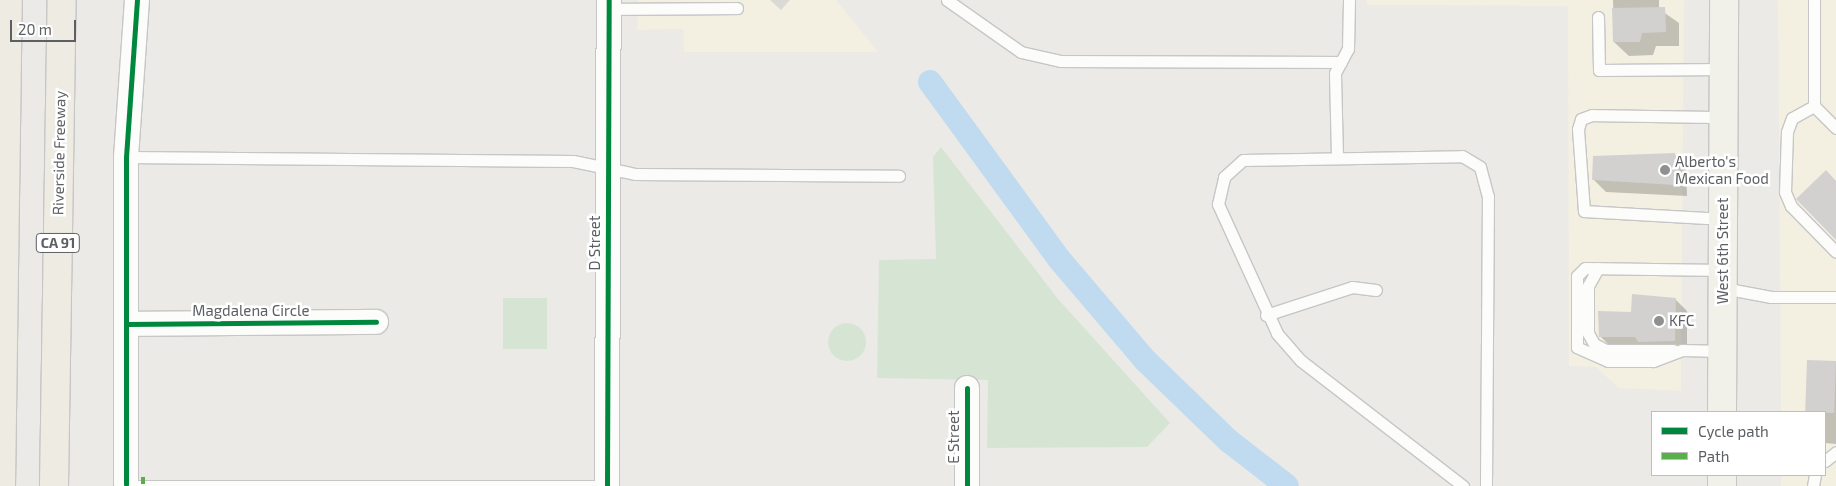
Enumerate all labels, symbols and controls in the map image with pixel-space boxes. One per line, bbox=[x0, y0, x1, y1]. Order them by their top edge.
scale bar bbox=[12, 10, 79, 42]
text: 20 m bbox=[18, 20, 52, 38]
street label: Riverside Freeway bbox=[49, 91, 69, 215]
place label: Alberto's Mexican Food bbox=[1675, 152, 1769, 187]
marker: Alberto's Mexican Food bbox=[1659, 164, 1671, 176]
street label: West 6th Street bbox=[1714, 198, 1732, 304]
street label: D Street bbox=[586, 216, 604, 270]
road number: CA 91 bbox=[36, 232, 80, 254]
street label: Magdalena Circle bbox=[192, 302, 310, 320]
place label: KFC bbox=[1669, 312, 1694, 330]
marker: KFC bbox=[1653, 315, 1665, 327]
street label: E Street bbox=[945, 410, 963, 464]
legend bbox=[1651, 411, 1826, 476]
text: Cycle path bbox=[1698, 422, 1769, 440]
text: Path bbox=[1698, 447, 1729, 465]

